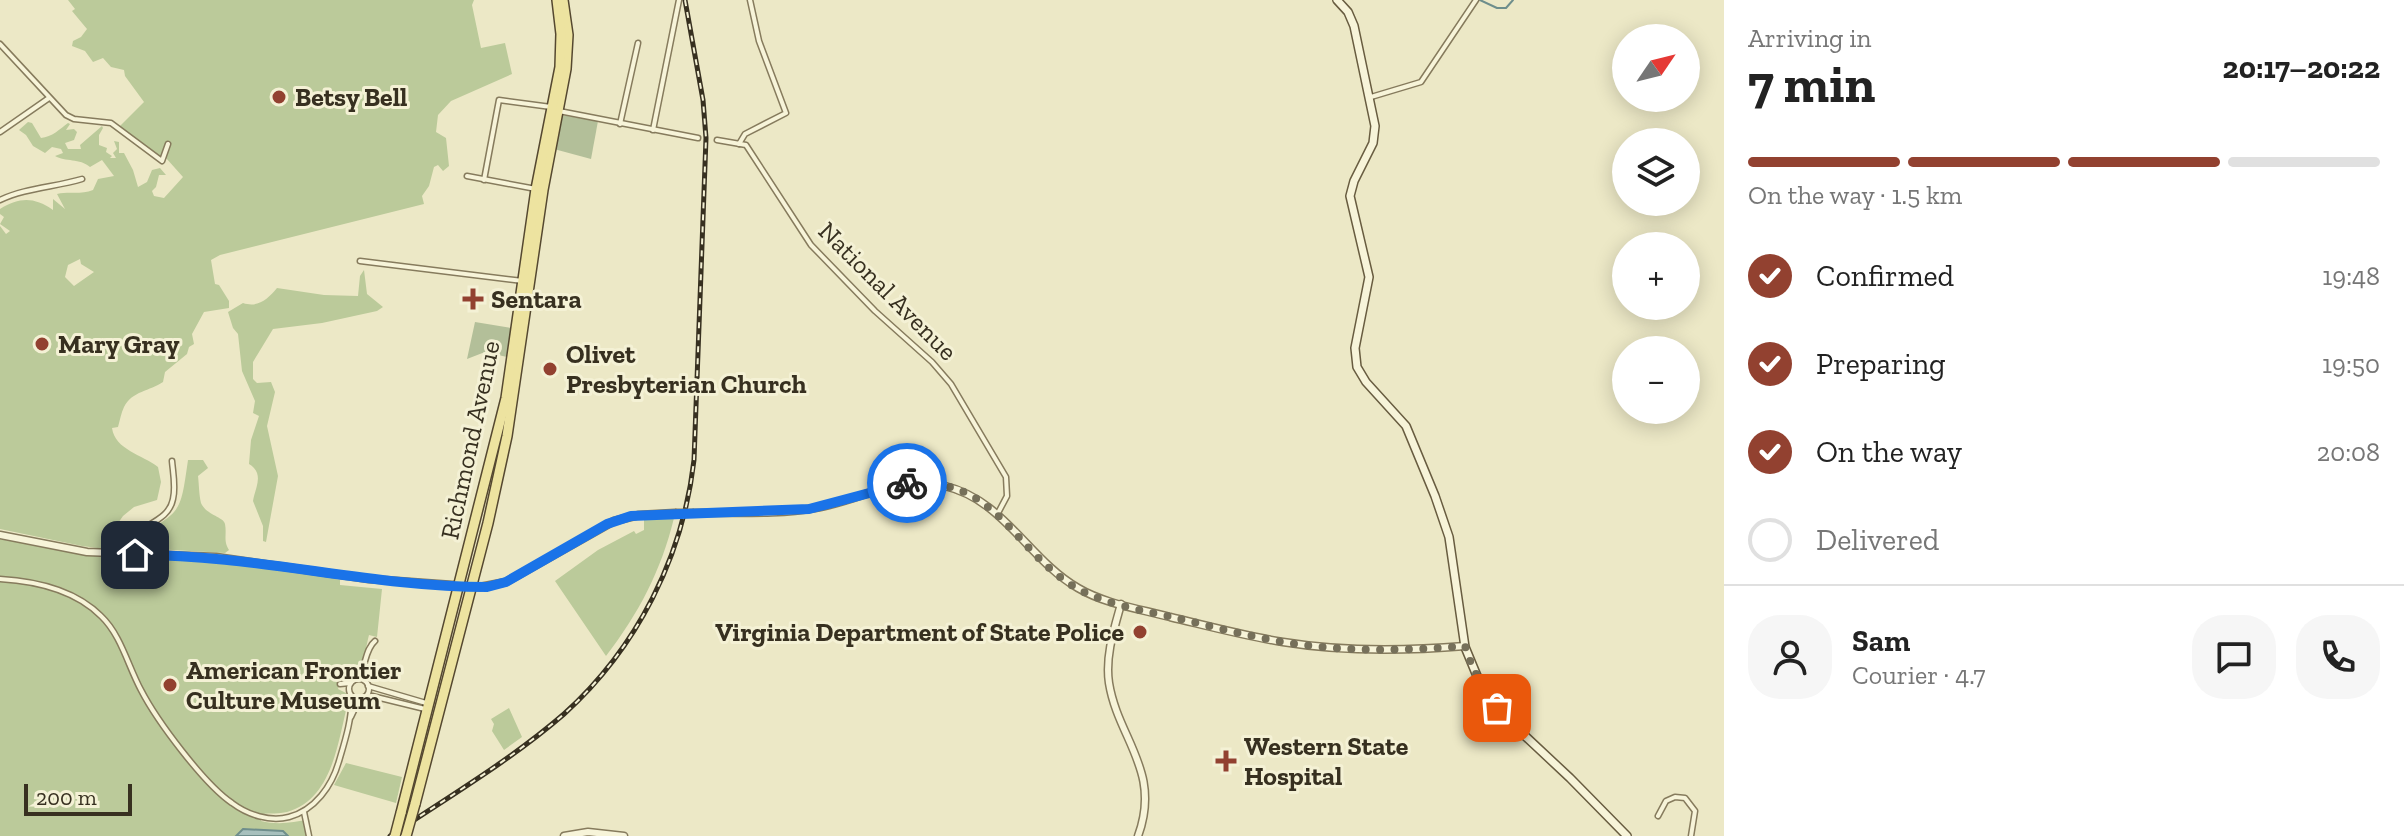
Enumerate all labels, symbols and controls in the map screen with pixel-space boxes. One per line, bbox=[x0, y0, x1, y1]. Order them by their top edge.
text: Arriving in bbox=[1748, 22, 1871, 54]
north arrow bbox=[1612, 24, 1700, 112]
map controls bbox=[1612, 24, 1700, 424]
text: 20:17–20:22 bbox=[2223, 50, 2380, 86]
text: 7 min bbox=[1748, 53, 1875, 115]
place label: Betsy Bell bbox=[295, 81, 407, 113]
marker: Betsy Bell bbox=[270, 88, 288, 106]
button: layers bbox=[1612, 128, 1700, 216]
text: On the way · 1.5 km bbox=[1748, 179, 1962, 211]
street label: National Avenue bbox=[812, 215, 964, 367]
button: + bbox=[1612, 232, 1700, 320]
icon: check bbox=[1748, 254, 1792, 298]
text: Confirmed bbox=[1816, 258, 1954, 294]
text: 19:48 bbox=[2322, 260, 2380, 292]
place label: Sentara bbox=[491, 283, 582, 315]
marker: Sentara bbox=[462, 288, 484, 310]
place label: Mary Gray bbox=[58, 328, 180, 360]
marker: Mary Gray bbox=[33, 335, 51, 353]
button: − bbox=[1612, 336, 1700, 424]
street label: Richmond Avenue bbox=[433, 338, 507, 542]
place label: Olivet Presbyterian Church bbox=[566, 338, 807, 400]
icon: check bbox=[1748, 342, 1792, 386]
text: Preparing bbox=[1816, 346, 1946, 382]
text: 19:50 bbox=[2322, 348, 2380, 380]
marker: Olivet Presbyterian Church bbox=[541, 360, 559, 378]
icon: check bbox=[1748, 430, 1792, 474]
text: On the way bbox=[1816, 434, 1962, 470]
text: 20:08 bbox=[2317, 436, 2380, 468]
courier bbox=[867, 443, 947, 523]
icon: bike bbox=[885, 461, 929, 505]
pin bbox=[101, 521, 169, 589]
text: Delivered bbox=[1816, 522, 1939, 558]
icon: home bbox=[113, 533, 157, 577]
button: person bbox=[1748, 615, 1832, 699]
button: chat bbox=[2192, 615, 2276, 699]
button: phone bbox=[2296, 615, 2380, 699]
place label: Virginia Department of State Police bbox=[715, 616, 1124, 648]
marker: Virginia Department of State Police bbox=[1131, 623, 1149, 641]
text: Sam bbox=[1852, 623, 1910, 659]
place label: American Frontier Culture Museum bbox=[186, 654, 402, 716]
text: Courier · 4.7 bbox=[1852, 659, 1986, 691]
pin bbox=[1463, 674, 1531, 742]
marker: American Frontier Culture Museum bbox=[161, 676, 179, 694]
icon: bag bbox=[1475, 686, 1519, 730]
place label: Western State Hospital bbox=[1244, 730, 1409, 792]
marker: Western State Hospital bbox=[1215, 750, 1237, 772]
scale bar bbox=[24, 780, 132, 816]
text: 200 m bbox=[36, 784, 97, 811]

